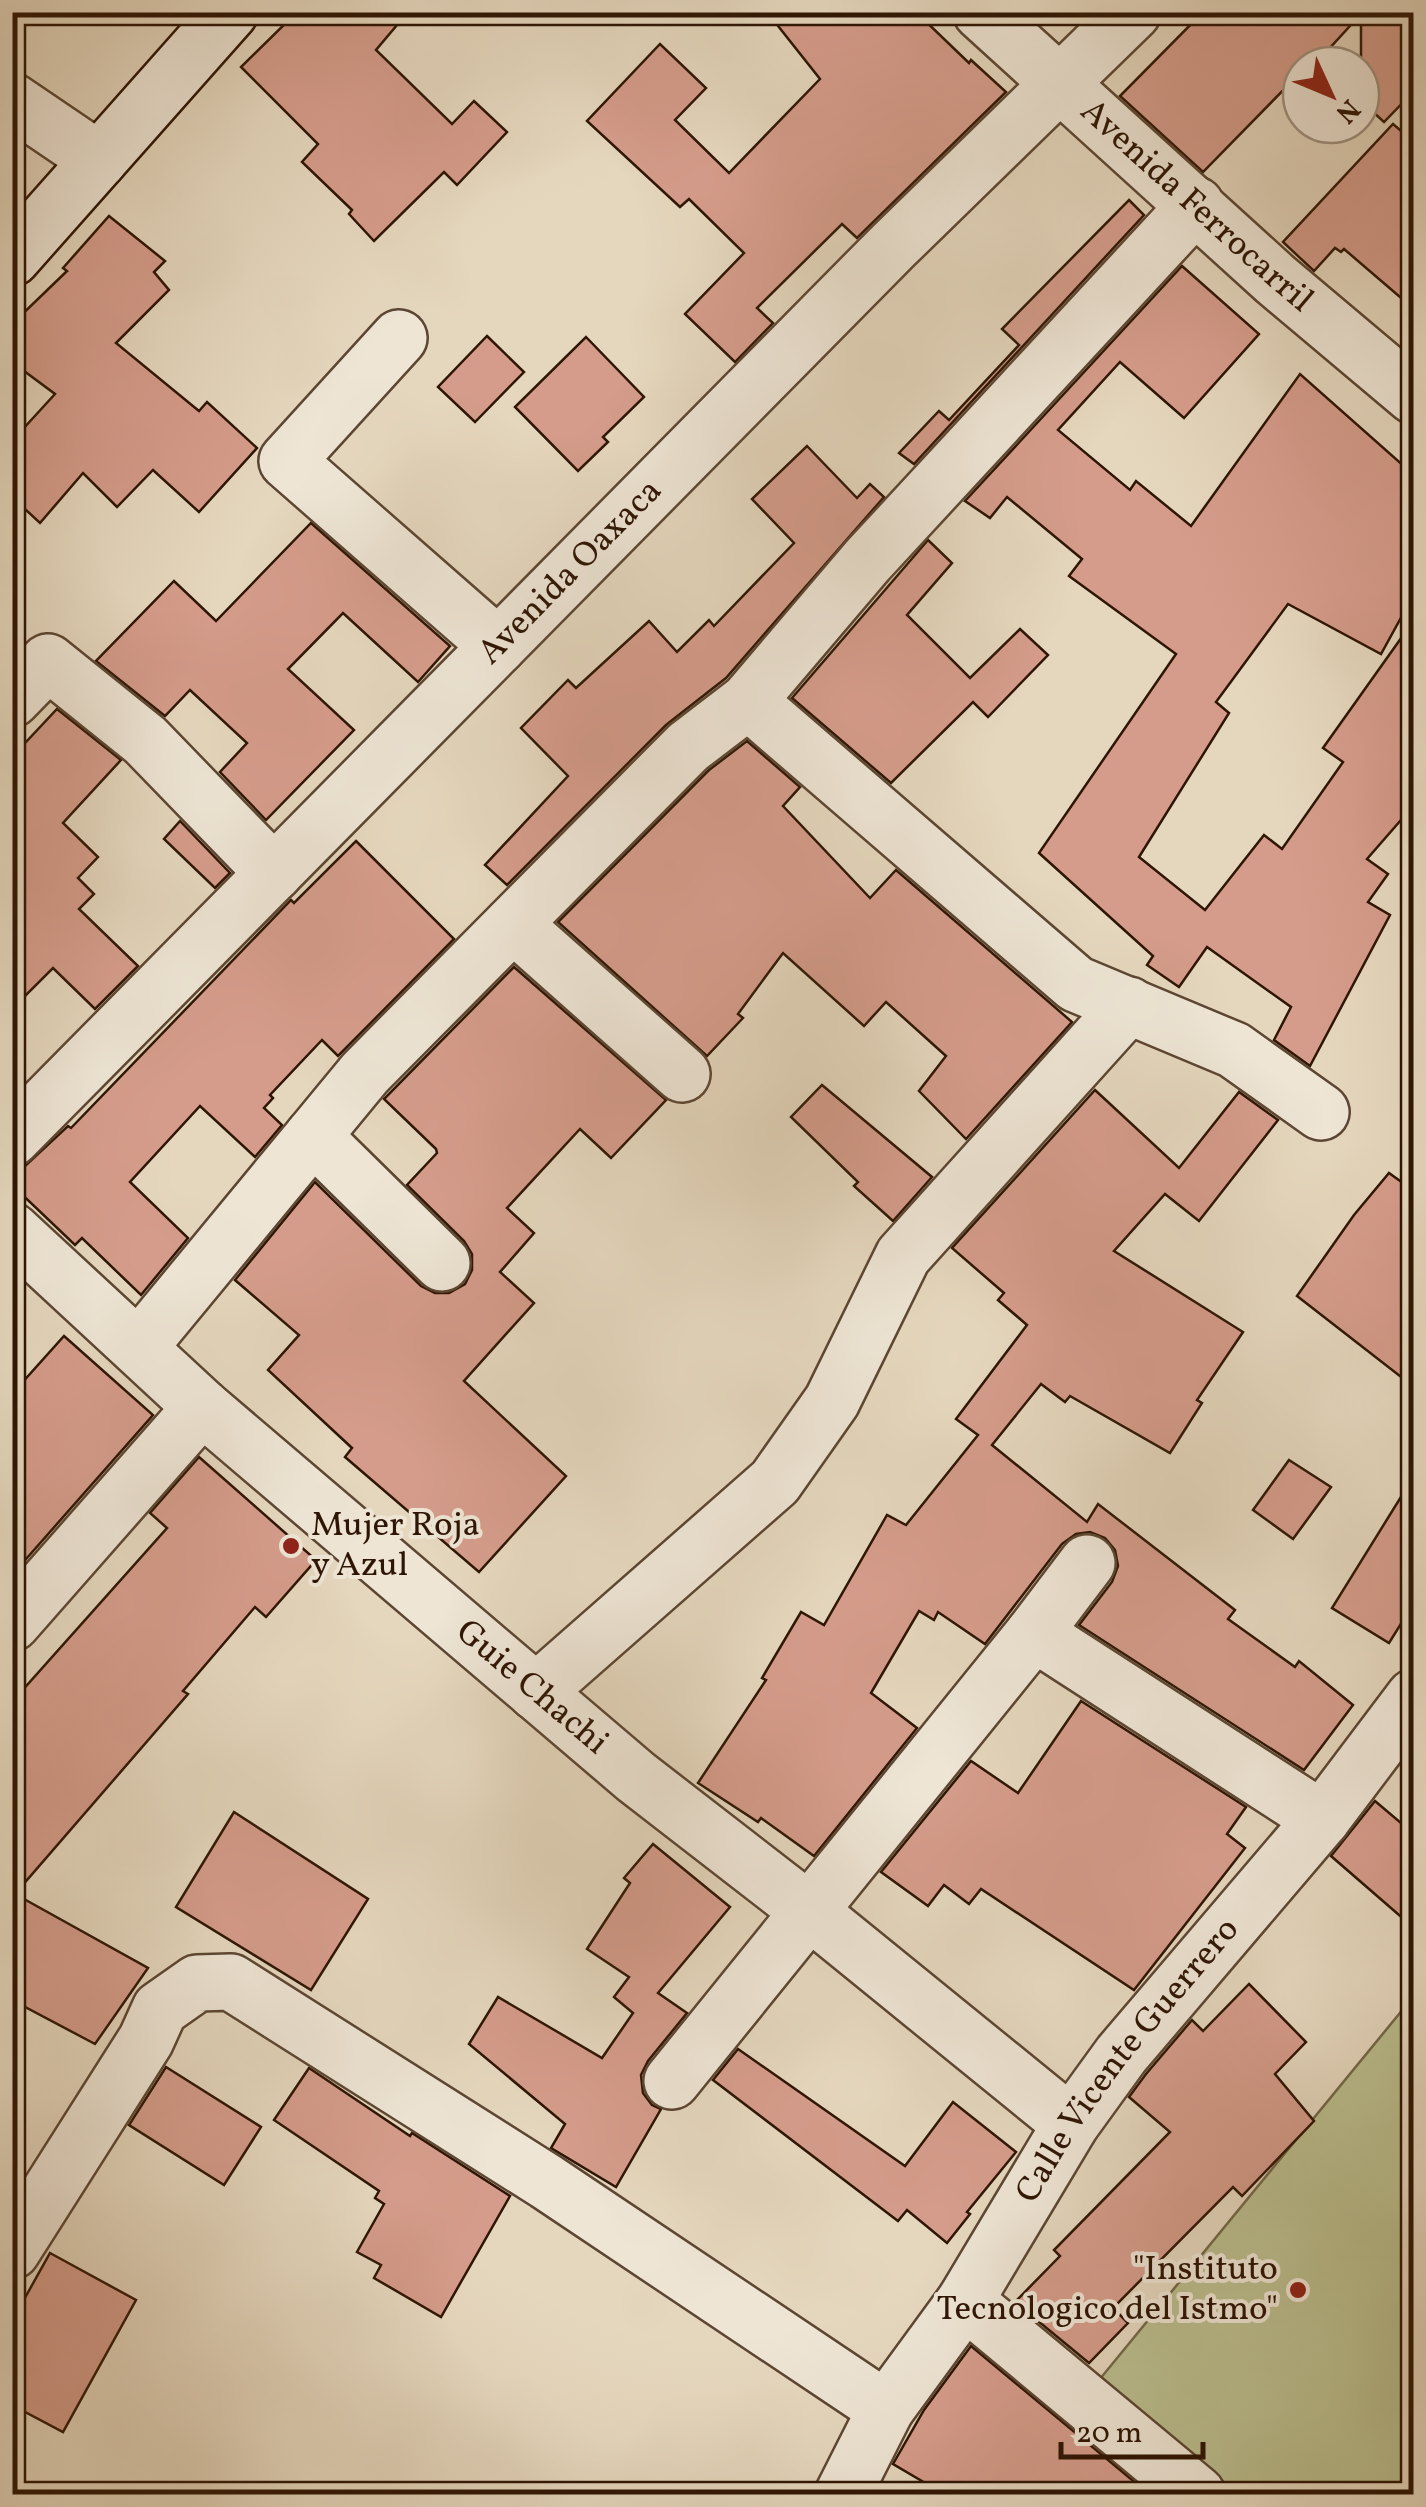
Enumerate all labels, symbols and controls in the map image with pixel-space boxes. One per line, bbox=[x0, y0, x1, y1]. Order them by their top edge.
north arrow bbox=[1281, 45, 1381, 145]
street label: Avenida Ferrocarril bbox=[1069, 89, 1323, 325]
text: N bbox=[1326, 90, 1368, 131]
street label: Avenida Oaxaca bbox=[468, 469, 674, 676]
place label: Mujer Roja y Azul bbox=[311, 1502, 480, 1590]
marker: Mujer Roja y Azul bbox=[280, 1535, 302, 1557]
street label: Guie Chachi bbox=[445, 1609, 618, 1767]
street label: Calle Vicente Guerrero bbox=[1005, 1908, 1251, 2212]
place label: "Instituto Tecnologico del Istmo" bbox=[937, 2246, 1278, 2334]
marker: "Instituto Tecnologico del Istmo" bbox=[1287, 2279, 1309, 2301]
scale bar bbox=[1061, 2397, 1204, 2459]
text: 20 m bbox=[1076, 2413, 1142, 2455]

